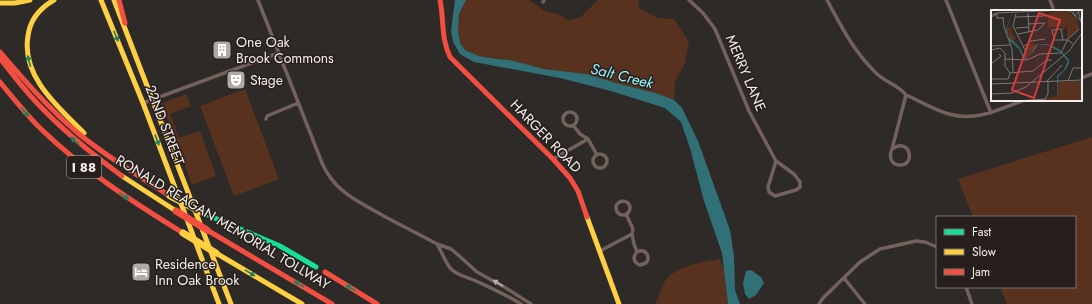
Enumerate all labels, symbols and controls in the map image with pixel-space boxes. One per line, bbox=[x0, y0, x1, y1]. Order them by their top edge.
inset map bbox=[991, 10, 1082, 101]
one-way arrow bbox=[113, 31, 119, 43]
place label: One Oak Brook Commons bbox=[236, 32, 334, 68]
street label: MERRY LANE bbox=[721, 32, 771, 114]
building icon: One Oak Brook Commons bbox=[211, 39, 233, 61]
one-way arrow bbox=[26, 55, 32, 67]
water label: Salt Creek bbox=[588, 58, 656, 95]
theatre icon: Stage bbox=[225, 69, 247, 91]
place label: Stage bbox=[250, 70, 283, 90]
street label: 22ND STREET bbox=[141, 82, 190, 168]
street label: HARGER ROAD bbox=[506, 95, 586, 177]
one-way arrow bbox=[21, 106, 30, 117]
one-way arrow bbox=[154, 134, 160, 146]
one-way arrow bbox=[70, 136, 80, 146]
street label: RONALD REAGAN MEMORIAL TOLLWAY bbox=[112, 150, 334, 294]
road number: I 88 bbox=[67, 156, 101, 178]
one-way arrow bbox=[119, 192, 129, 200]
legend bbox=[936, 216, 1076, 288]
text: Fast bbox=[972, 223, 991, 241]
text: Slow bbox=[972, 243, 997, 261]
place label: Residence Inn Oak Brook bbox=[155, 254, 240, 290]
hotel icon: Residence Inn Oak Brook bbox=[130, 261, 152, 283]
text: Jam bbox=[970, 263, 990, 281]
one-way arrow bbox=[244, 269, 256, 276]
one-way arrow bbox=[492, 279, 504, 286]
one-way arrow bbox=[293, 280, 305, 287]
one-way arrow bbox=[345, 284, 357, 291]

